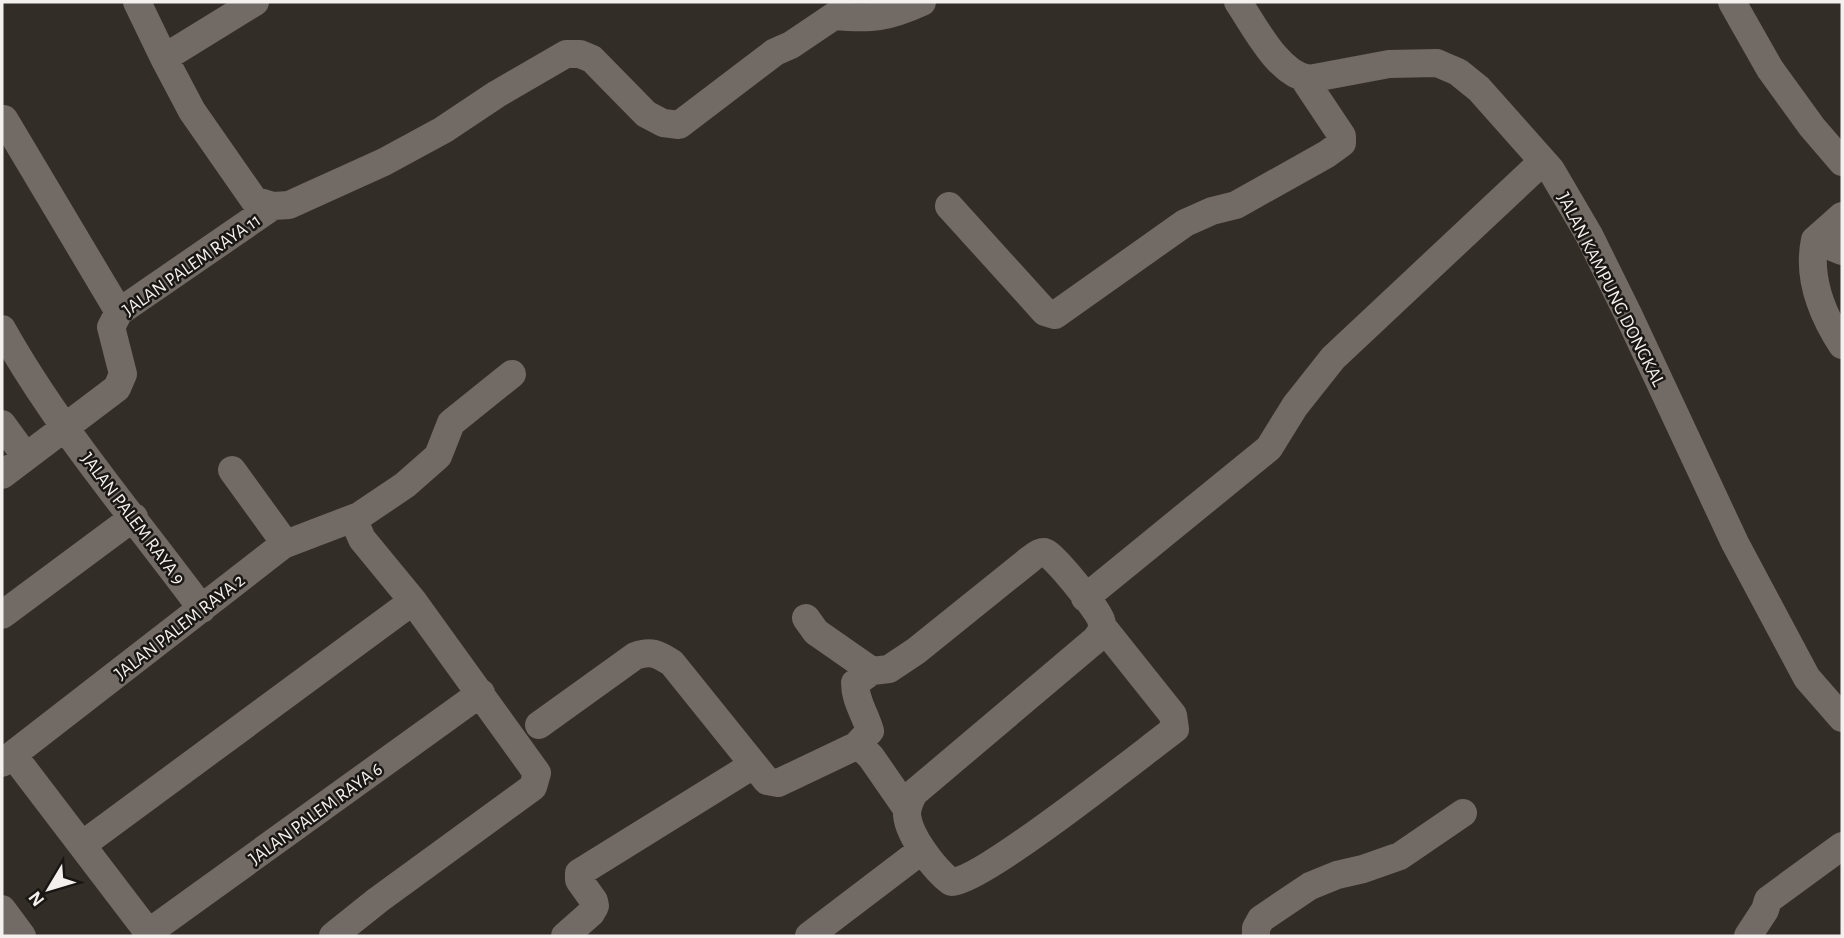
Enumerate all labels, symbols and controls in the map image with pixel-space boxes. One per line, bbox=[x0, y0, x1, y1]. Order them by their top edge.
street label: JALAN KAMPUNG DONGKAL bbox=[1553, 190, 1668, 390]
street label: JALAN PALEM RAYA 11 bbox=[119, 210, 264, 320]
street label: JALAN PALEM RAYA 9 bbox=[77, 449, 188, 588]
street label: JALAN PALEM RAYA 2 bbox=[111, 570, 249, 684]
street label: JALAN PALEM RAYA 6 bbox=[246, 760, 386, 869]
north arrow bbox=[14, 854, 84, 924]
text: N bbox=[25, 887, 48, 910]

